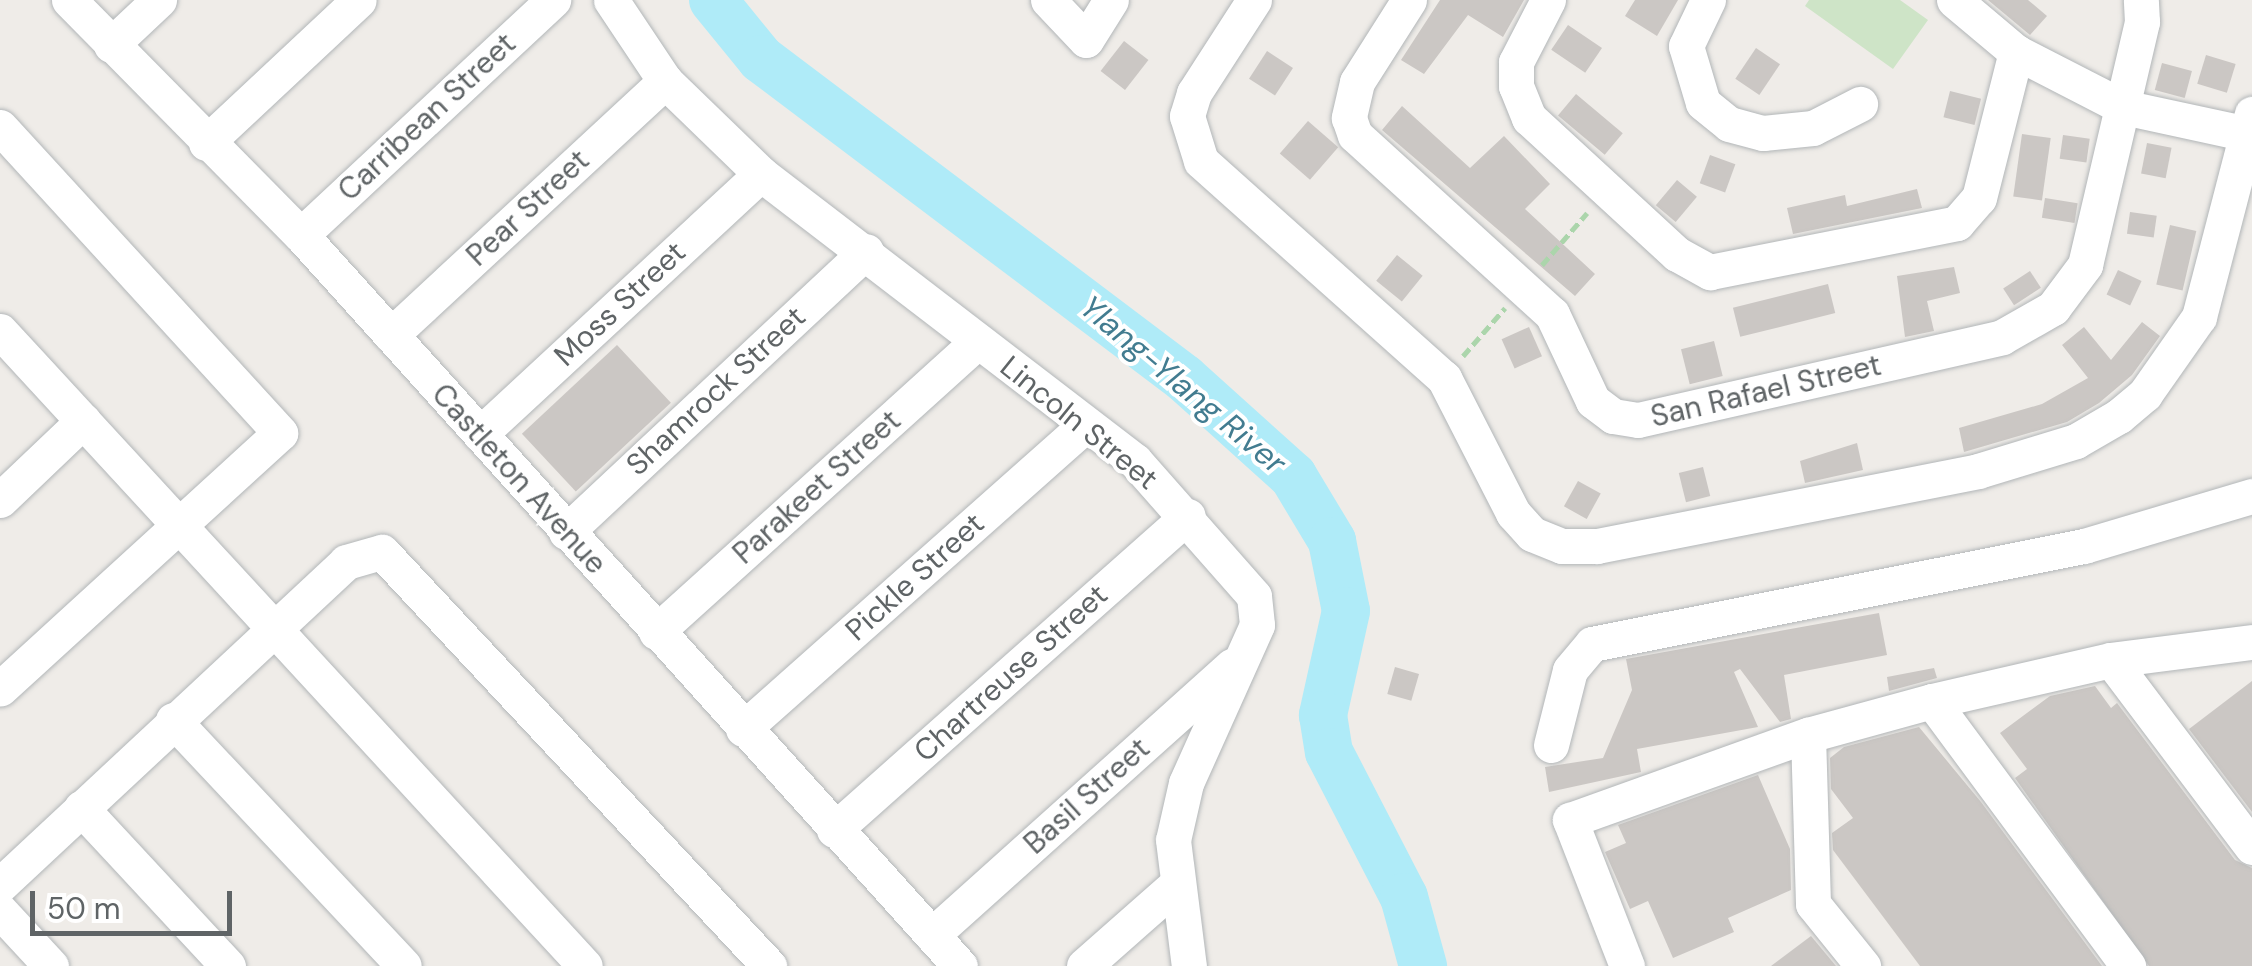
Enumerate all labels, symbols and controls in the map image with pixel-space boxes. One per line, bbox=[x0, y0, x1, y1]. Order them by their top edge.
street label: Carribean Street bbox=[331, 26, 523, 208]
street label: Pear Street bbox=[459, 142, 597, 274]
street label: Moss Street bbox=[547, 234, 693, 374]
water label: Ylang-Ylang River bbox=[1072, 288, 1294, 482]
street label: Shamrock Street bbox=[619, 299, 813, 483]
street label: San Rafael Street bbox=[1647, 347, 1885, 435]
street label: Lincoln Street bbox=[993, 349, 1165, 497]
street label: Castleton Avenue bbox=[424, 376, 614, 582]
street label: Parakeet Street bbox=[726, 402, 908, 572]
street label: Pickle Street bbox=[838, 506, 992, 648]
street label: Chartreuse Street bbox=[907, 577, 1115, 769]
street label: Basil Street bbox=[1017, 730, 1157, 862]
scale bar bbox=[35, 871, 238, 933]
text: 50 m bbox=[47, 889, 121, 928]

